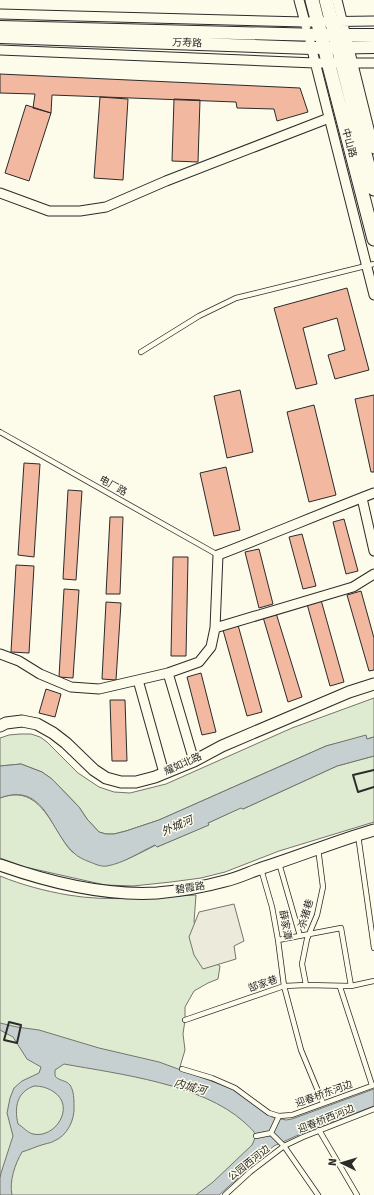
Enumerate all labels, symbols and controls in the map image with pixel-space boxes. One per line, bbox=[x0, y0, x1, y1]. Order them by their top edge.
street label: 万寿路 bbox=[172, 36, 202, 50]
street label: 中山路 bbox=[339, 127, 359, 159]
street label: 电厂路 bbox=[97, 473, 129, 499]
street label: 耀如北路 bbox=[162, 750, 204, 778]
water label: 外城河 bbox=[159, 813, 197, 838]
street label: 碧霞路 bbox=[174, 880, 206, 896]
street label: 杀猪巷 bbox=[296, 898, 316, 930]
street label: 薛家潭 bbox=[276, 909, 294, 941]
street label: 郜家巷 bbox=[247, 973, 279, 995]
water label: 内城河 bbox=[172, 1076, 210, 1098]
street label: 迎春桥东河边 bbox=[294, 1078, 354, 1110]
street label: 迎春桥西河边 bbox=[296, 1102, 356, 1136]
street label: 公园西河边 bbox=[226, 1143, 272, 1183]
north arrow bbox=[322, 1143, 362, 1183]
text: N bbox=[326, 1158, 339, 1167]

